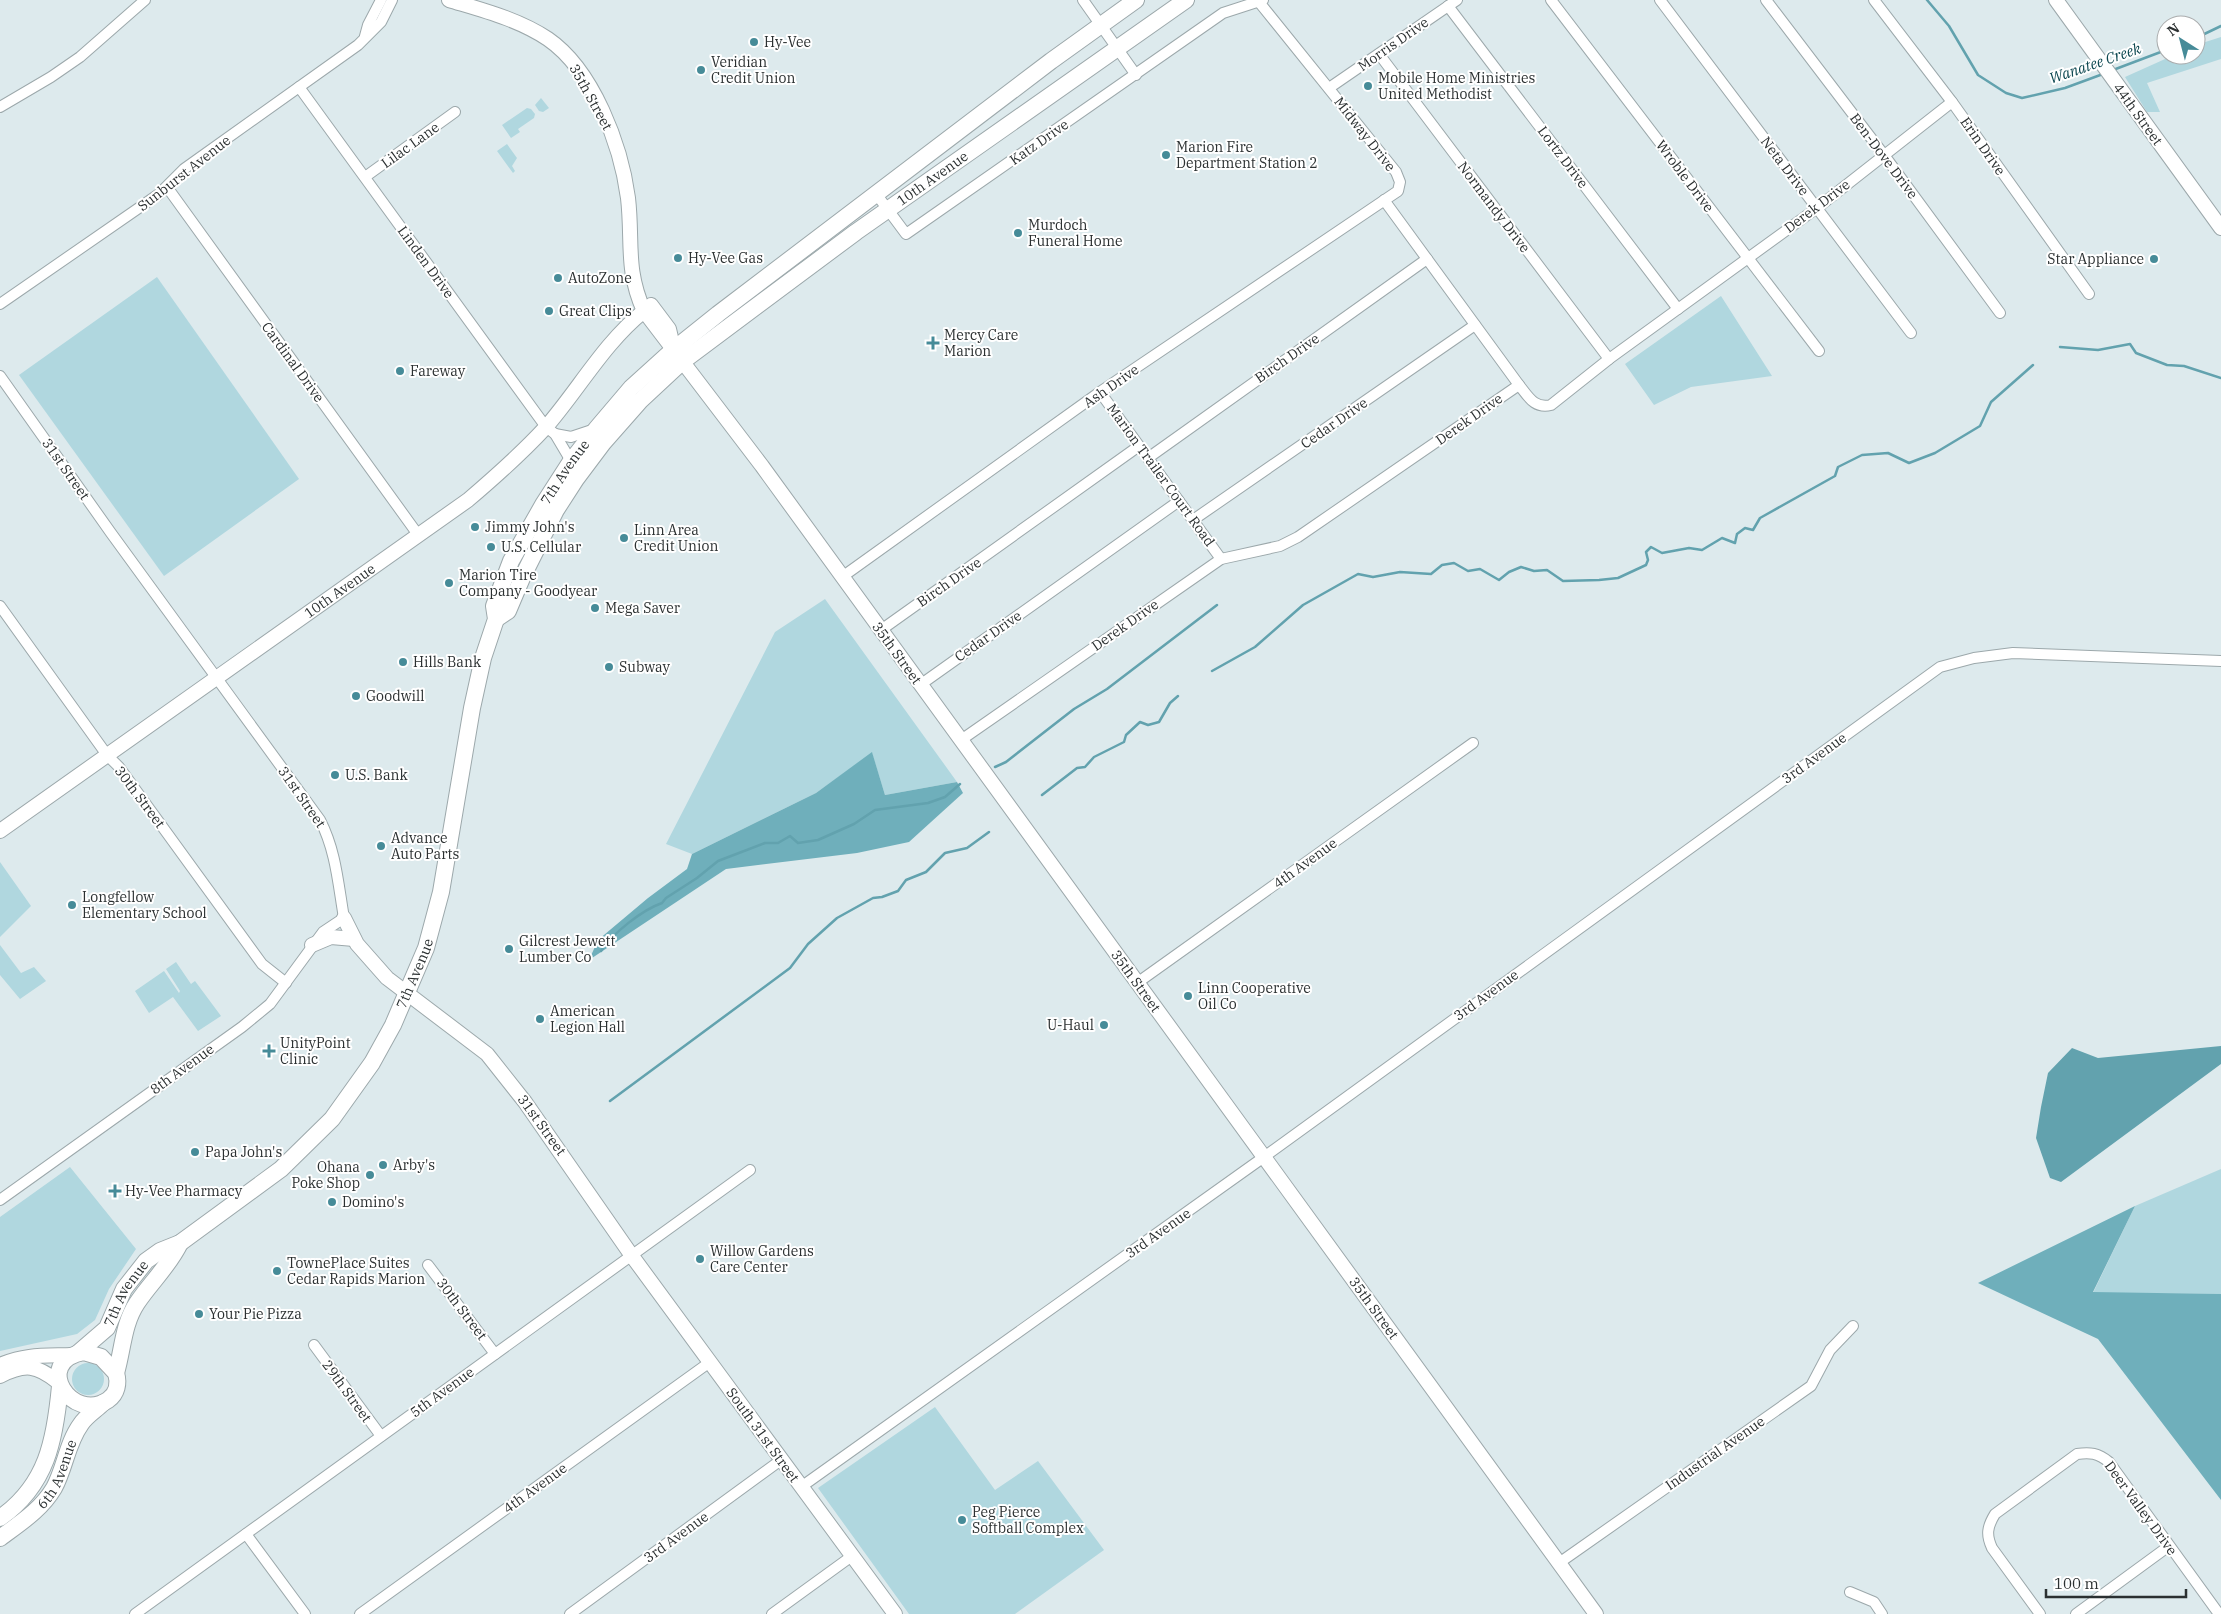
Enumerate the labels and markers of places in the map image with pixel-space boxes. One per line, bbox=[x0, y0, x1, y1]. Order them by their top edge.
place label: Hy-Vee bbox=[764, 33, 811, 51]
marker: Hy-Vee bbox=[748, 36, 760, 48]
place label: Veridian Credit Union bbox=[711, 53, 795, 87]
marker: Veridian Credit Union bbox=[695, 64, 707, 76]
place label: Mobile Home Ministries United Methodist bbox=[1378, 69, 1536, 103]
marker: Mobile Home Ministries United Methodist bbox=[1362, 80, 1374, 92]
place label: Marion Fire Department Station 2 bbox=[1176, 138, 1318, 172]
marker: Marion Fire Department Station 2 bbox=[1160, 149, 1172, 161]
place label: Murdoch Funeral Home bbox=[1028, 216, 1123, 250]
marker: Murdoch Funeral Home bbox=[1012, 227, 1024, 239]
place label: Hy-Vee Gas bbox=[688, 249, 763, 267]
place label: Star Appliance bbox=[2047, 250, 2144, 268]
marker: Hy-Vee Gas bbox=[672, 252, 684, 264]
marker: Star Appliance bbox=[2148, 253, 2160, 265]
place label: AutoZone bbox=[568, 269, 632, 287]
marker: AutoZone bbox=[552, 272, 564, 284]
place label: Great Clips bbox=[559, 302, 632, 320]
marker: Great Clips bbox=[543, 305, 555, 317]
place label: Mercy Care Marion bbox=[944, 326, 1018, 360]
marker: Mercy Care Marion bbox=[926, 336, 940, 350]
place label: Fareway bbox=[410, 362, 466, 380]
marker: Fareway bbox=[394, 365, 406, 377]
place label: Jimmy John's bbox=[485, 518, 575, 536]
marker: Jimmy John's bbox=[469, 521, 481, 533]
place label: Linn Area Credit Union bbox=[634, 521, 718, 555]
marker: Linn Area Credit Union bbox=[618, 532, 630, 544]
place label: U.S. Cellular bbox=[501, 538, 582, 556]
marker: U.S. Cellular bbox=[485, 541, 497, 553]
place label: Marion Tire Company - Goodyear bbox=[459, 566, 598, 600]
marker: Marion Tire Company - Goodyear bbox=[443, 577, 455, 589]
place label: Mega Saver bbox=[605, 599, 681, 617]
marker: Mega Saver bbox=[589, 602, 601, 614]
place label: Hills Bank bbox=[413, 653, 482, 671]
marker: Hills Bank bbox=[397, 656, 409, 668]
place label: Subway bbox=[619, 658, 670, 676]
marker: Subway bbox=[603, 661, 615, 673]
place label: Goodwill bbox=[366, 687, 424, 705]
marker: Goodwill bbox=[350, 690, 362, 702]
place label: U.S. Bank bbox=[345, 766, 409, 784]
marker: U.S. Bank bbox=[329, 769, 341, 781]
place label: Advance Auto Parts bbox=[391, 829, 460, 863]
marker: Advance Auto Parts bbox=[375, 840, 387, 852]
place label: Longfellow Elementary School bbox=[82, 888, 207, 922]
marker: Longfellow Elementary School bbox=[66, 899, 78, 911]
place label: Gilcrest Jewett Lumber Co bbox=[519, 932, 615, 966]
marker: Gilcrest Jewett Lumber Co bbox=[503, 943, 515, 955]
place label: Linn Cooperative Oil Co bbox=[1198, 979, 1311, 1013]
marker: Linn Cooperative Oil Co bbox=[1182, 990, 1194, 1002]
place label: American Legion Hall bbox=[550, 1002, 625, 1036]
marker: American Legion Hall bbox=[534, 1013, 546, 1025]
place label: U-Haul bbox=[1047, 1016, 1094, 1034]
marker: U-Haul bbox=[1098, 1019, 1110, 1031]
place label: UnityPoint Clinic bbox=[280, 1034, 351, 1068]
marker: UnityPoint Clinic bbox=[262, 1044, 276, 1058]
place label: Papa John's bbox=[205, 1143, 282, 1161]
marker: Papa John's bbox=[189, 1146, 201, 1158]
place label: Arby's bbox=[393, 1156, 435, 1174]
place label: Ohana Poke Shop bbox=[291, 1158, 360, 1192]
marker: Arby's bbox=[377, 1159, 389, 1171]
marker: Ohana Poke Shop bbox=[364, 1169, 376, 1181]
place label: Hy-Vee Pharmacy bbox=[125, 1182, 243, 1200]
marker: Hy-Vee Pharmacy bbox=[109, 1185, 121, 1197]
place label: Domino's bbox=[342, 1193, 404, 1211]
marker: Domino's bbox=[326, 1196, 338, 1208]
place label: Willow Gardens Care Center bbox=[710, 1242, 814, 1276]
marker: Willow Gardens Care Center bbox=[694, 1253, 706, 1265]
place label: TownePlace Suites Cedar Rapids Marion bbox=[287, 1254, 425, 1288]
marker: TownePlace Suites Cedar Rapids Marion bbox=[271, 1265, 283, 1277]
place label: Your Pie Pizza bbox=[209, 1305, 302, 1323]
marker: Your Pie Pizza bbox=[193, 1308, 205, 1320]
place label: Peg Pierce Softball Complex bbox=[972, 1503, 1084, 1537]
marker: Peg Pierce Softball Complex bbox=[956, 1514, 968, 1526]

